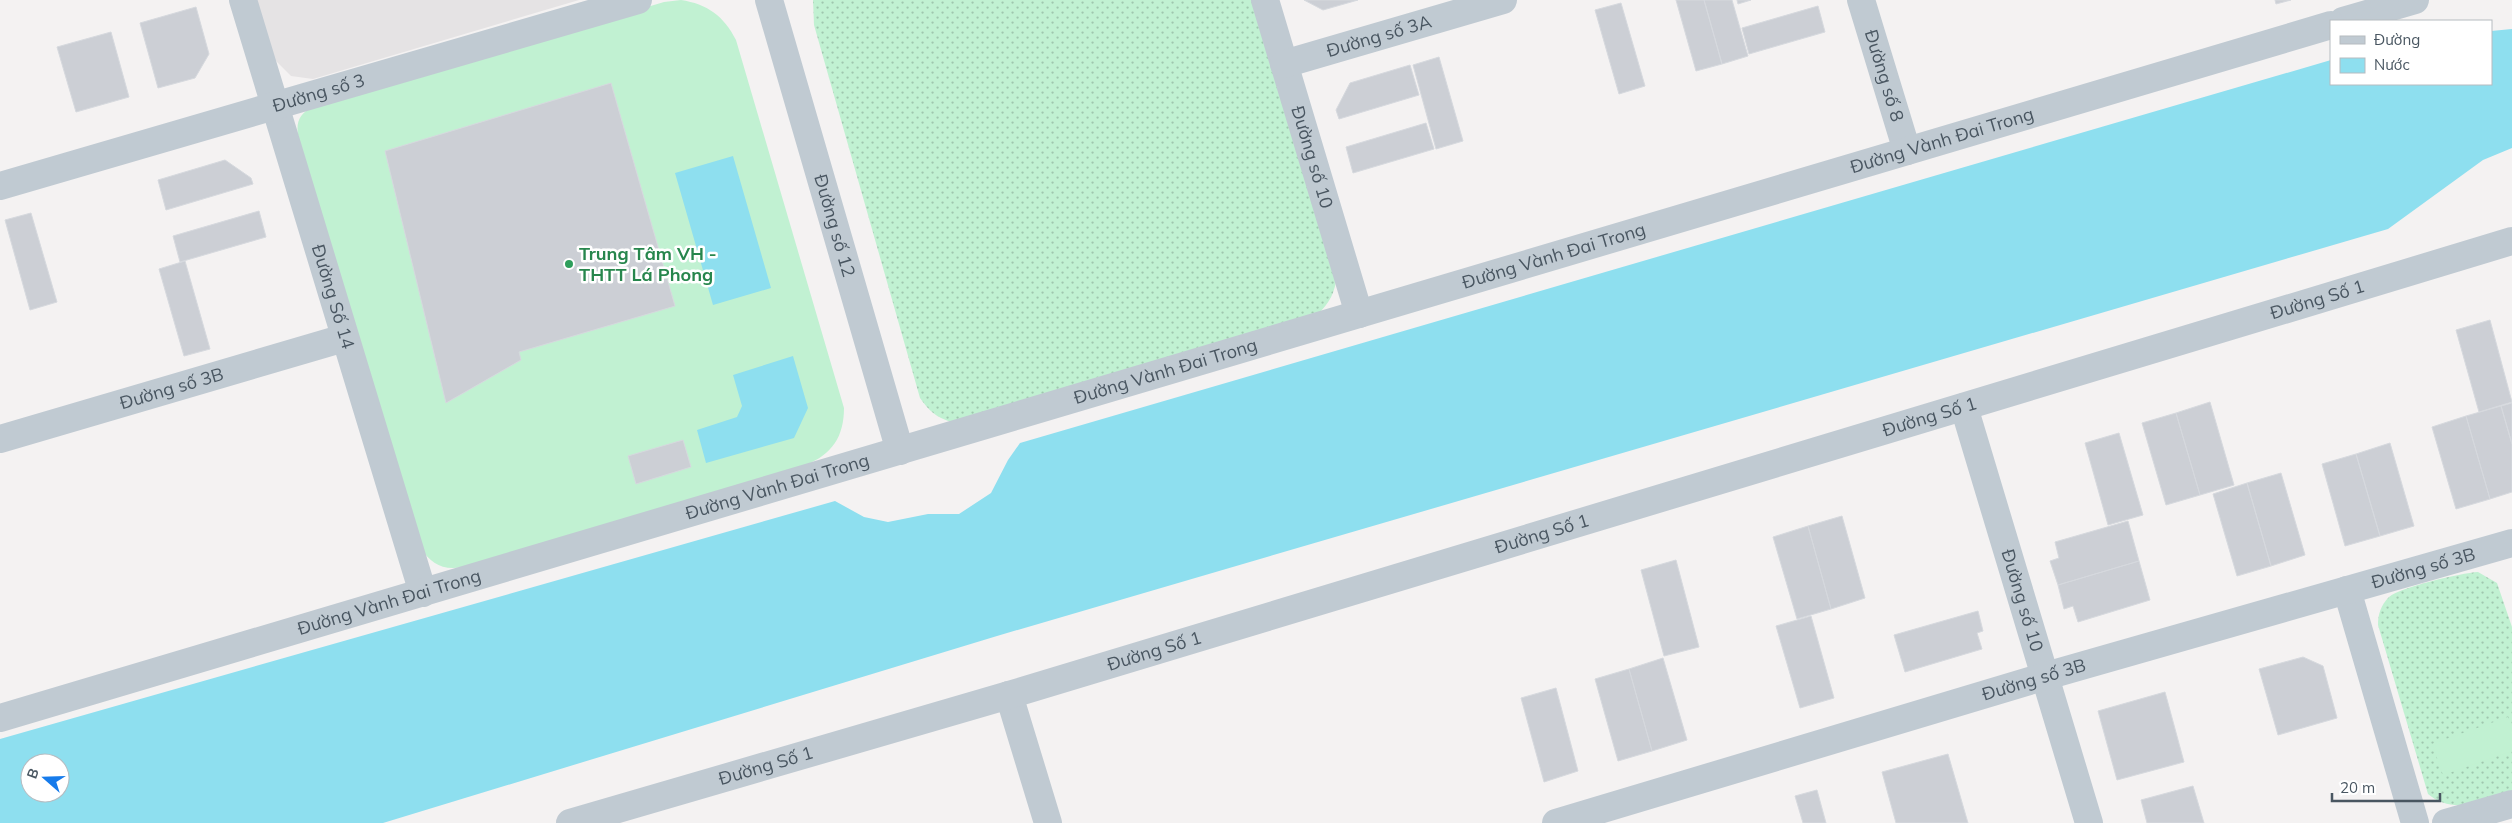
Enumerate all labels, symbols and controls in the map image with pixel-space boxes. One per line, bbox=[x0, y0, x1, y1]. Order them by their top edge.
street label: Đường số 3A bbox=[1324, 10, 1434, 62]
legend bbox=[2330, 20, 2492, 85]
street label: Đường số 8 bbox=[1860, 27, 1909, 124]
text: Đường bbox=[2374, 30, 2420, 49]
text: Nước bbox=[2374, 55, 2410, 74]
street label: Đường số 3 bbox=[270, 68, 367, 117]
street label: Đường Vành Đai Trong bbox=[1847, 102, 2036, 178]
street label: Đường số 10 bbox=[1286, 103, 1339, 211]
street label: Đường số 12 bbox=[809, 172, 861, 280]
street label: Đường Vành Đai Trong bbox=[1459, 217, 1648, 294]
street label: Đường Số 14 bbox=[307, 241, 360, 352]
place label: Trung Tâm VH - THTT Lá Phong bbox=[579, 242, 717, 286]
marker: Trung Tâm VH - THTT Lá Phong bbox=[563, 258, 575, 270]
street label: Đường Số 1 bbox=[2267, 274, 2367, 324]
street label: Đường Vành Đai Trong bbox=[1071, 333, 1260, 409]
street label: Đường số 3B bbox=[117, 362, 226, 414]
street label: Đường Số 1 bbox=[1880, 391, 1979, 442]
street label: Đường Vành Đai Trong bbox=[683, 448, 872, 525]
street label: Đường Số 1 bbox=[1492, 508, 1592, 559]
street label: Đường số 3B bbox=[2369, 542, 2478, 594]
street label: Đường số 10 bbox=[1996, 546, 2049, 654]
street label: Đường Vành Đai Trong bbox=[295, 564, 484, 640]
street label: Đường Số 1 bbox=[1104, 626, 1204, 676]
street label: Đường số 3B bbox=[1979, 653, 2088, 706]
street label: Đường Số 1 bbox=[716, 741, 816, 790]
north arrow bbox=[20, 753, 70, 803]
text: B bbox=[23, 766, 43, 781]
scale bar bbox=[2332, 770, 2440, 802]
text: 20 m bbox=[2340, 778, 2375, 797]

